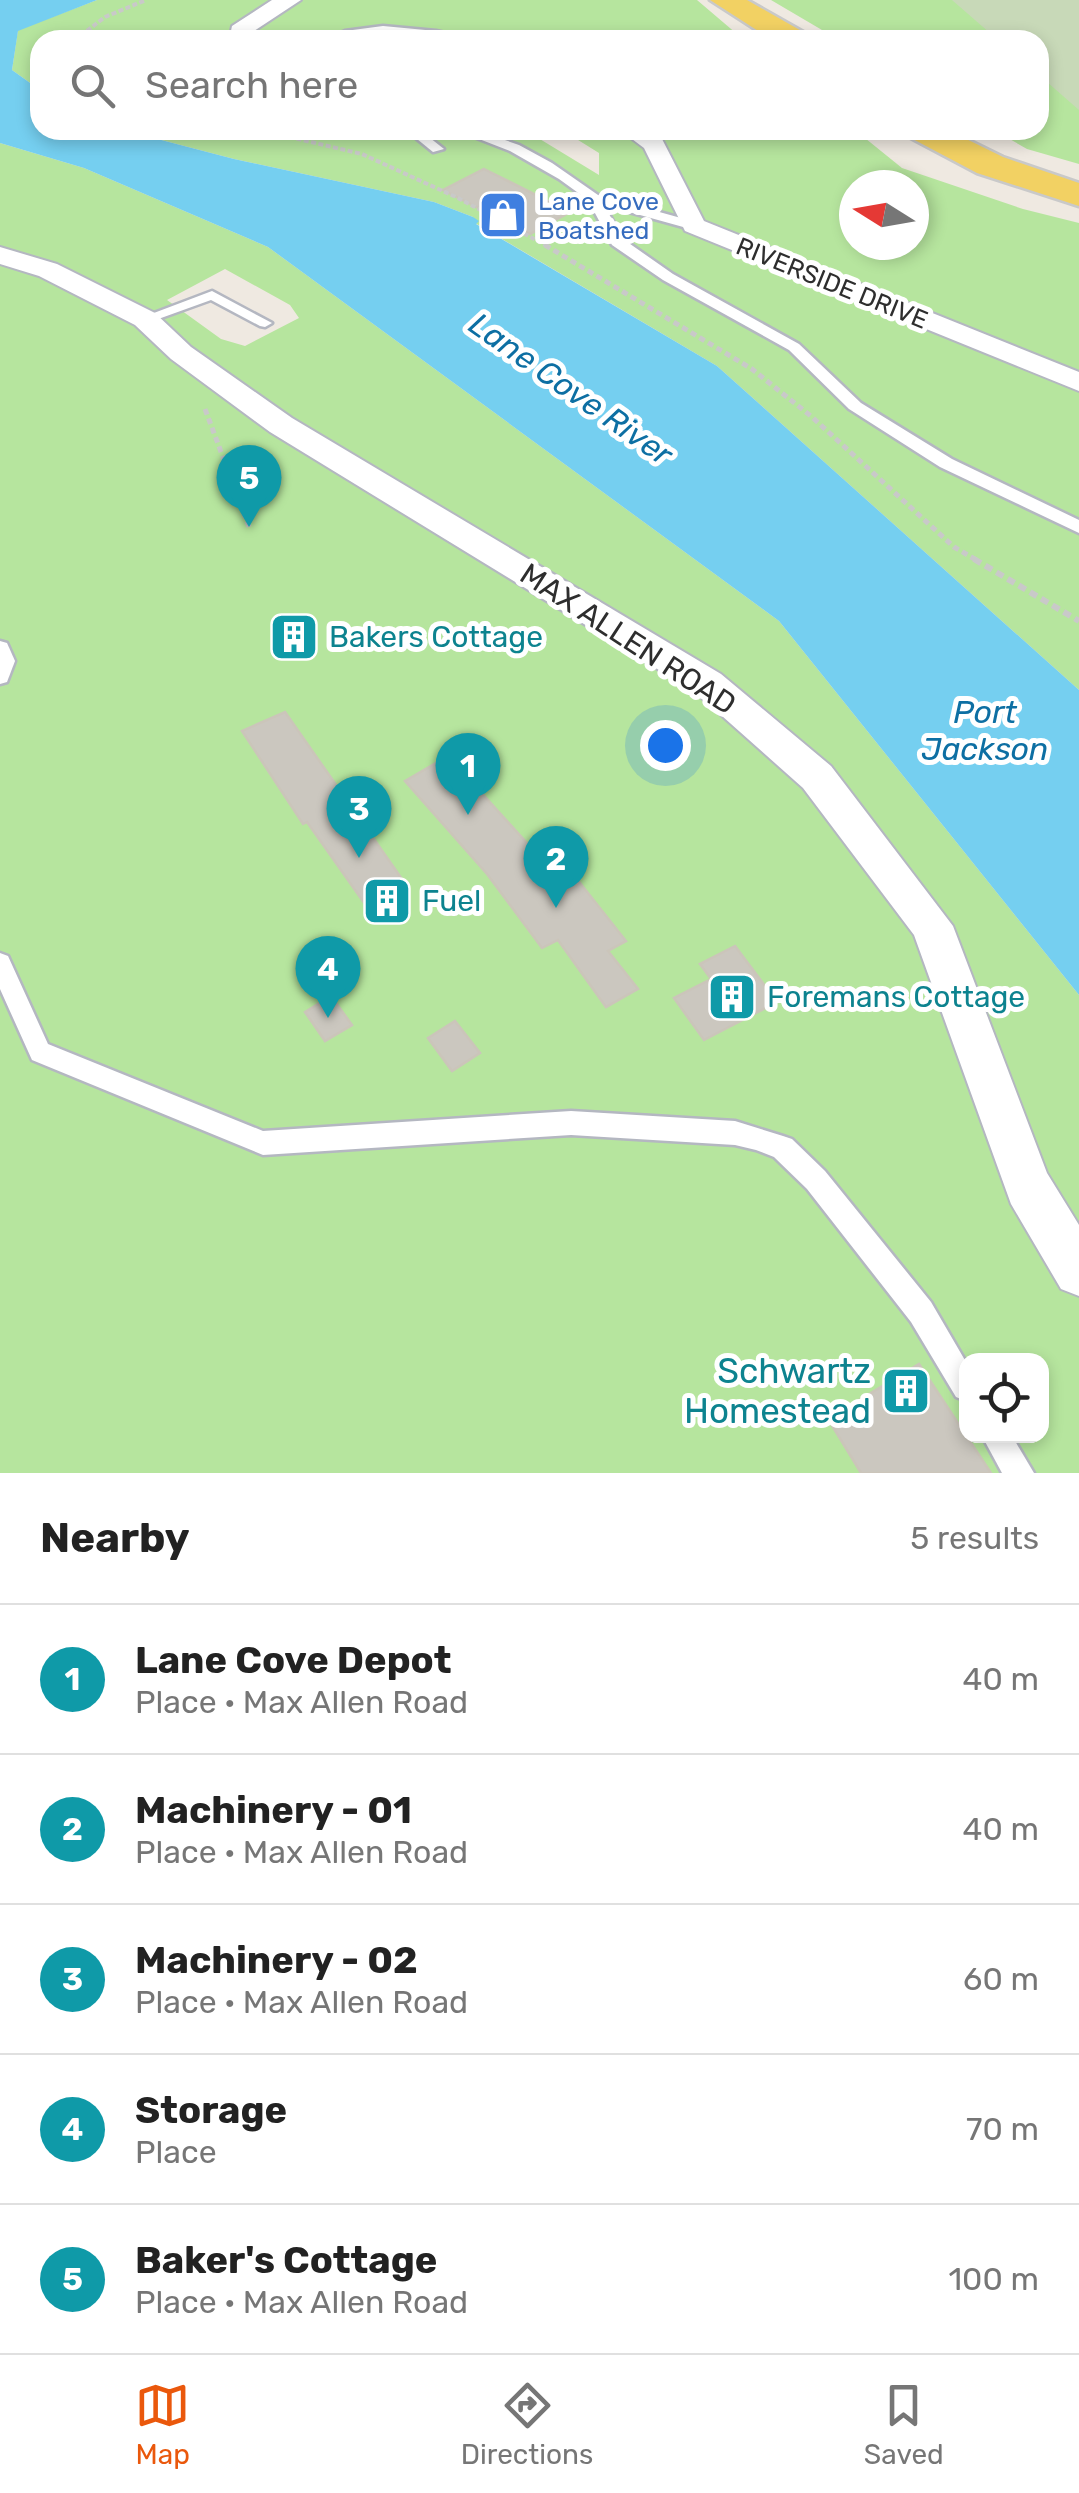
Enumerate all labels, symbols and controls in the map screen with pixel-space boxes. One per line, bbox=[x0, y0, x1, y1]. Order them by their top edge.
search box bbox=[30, 30, 1049, 140]
icon: search bbox=[65, 58, 120, 113]
text: Search here bbox=[145, 62, 358, 108]
north arrow bbox=[839, 170, 929, 260]
place label: Lane Cove Boatshed bbox=[538, 187, 659, 245]
shop icon: Lane Cove Boatshed bbox=[477, 189, 529, 241]
street label: RIVERSIDE DRIVE bbox=[732, 231, 932, 335]
water label: Lane Cove River bbox=[462, 305, 681, 474]
pin: 5 bbox=[216, 444, 282, 527]
street label: MAX ALLEN ROAD bbox=[513, 556, 743, 722]
building icon: Bakers Cottage bbox=[268, 611, 320, 663]
place label: Bakers Cottage bbox=[329, 619, 543, 655]
water label: Port Jackson bbox=[922, 693, 1048, 768]
your location bbox=[640, 720, 691, 771]
pin: 1 bbox=[436, 732, 500, 815]
pin: 3 bbox=[326, 776, 392, 858]
pin: 2 bbox=[524, 826, 588, 908]
building icon: Fuel bbox=[361, 875, 413, 927]
place label: Fuel bbox=[422, 883, 481, 919]
pin: 4 bbox=[296, 936, 360, 1018]
building icon: Foremans Cottage bbox=[706, 971, 758, 1023]
place label: Foremans Cottage bbox=[767, 979, 1025, 1015]
place label: Schwartz Homestead bbox=[684, 1350, 871, 1432]
map controls bbox=[959, 1353, 1049, 1443]
button: locate bbox=[959, 1353, 1049, 1443]
building icon: Schwartz Homestead bbox=[880, 1365, 932, 1417]
text: Nearby bbox=[40, 1513, 190, 1563]
text: 5 results bbox=[910, 1519, 1039, 1557]
text: Lane Cove Depot bbox=[135, 1637, 452, 1683]
text: 1 bbox=[65, 1660, 80, 1698]
text: 40 m bbox=[963, 1660, 1039, 1698]
text: Place · Max Allen Road bbox=[135, 1683, 468, 1721]
text: Machinery - 01 bbox=[135, 1787, 412, 1833]
text: 2 bbox=[62, 1810, 83, 1848]
text: 40 m bbox=[963, 1810, 1039, 1848]
text: Place · Max Allen Road bbox=[135, 1833, 468, 1871]
text: Machinery - 02 bbox=[135, 1937, 418, 1983]
text: 3 bbox=[62, 1960, 83, 1998]
text: 60 m bbox=[963, 1960, 1039, 1998]
text: Place · Max Allen Road bbox=[135, 1983, 468, 2021]
text: Storage bbox=[135, 2087, 287, 2133]
text: 4 bbox=[62, 2110, 83, 2148]
text: 70 m bbox=[966, 2110, 1039, 2148]
text: Place bbox=[135, 2133, 217, 2171]
text: Baker's Cottage bbox=[135, 2237, 437, 2283]
text: 5 bbox=[62, 2260, 83, 2298]
text: 100 m bbox=[948, 2260, 1039, 2298]
text: Place · Max Allen Road bbox=[135, 2283, 468, 2321]
tab: Map bbox=[135, 2378, 190, 2471]
tab: Directions bbox=[461, 2378, 593, 2471]
tab: Saved bbox=[864, 2378, 944, 2471]

